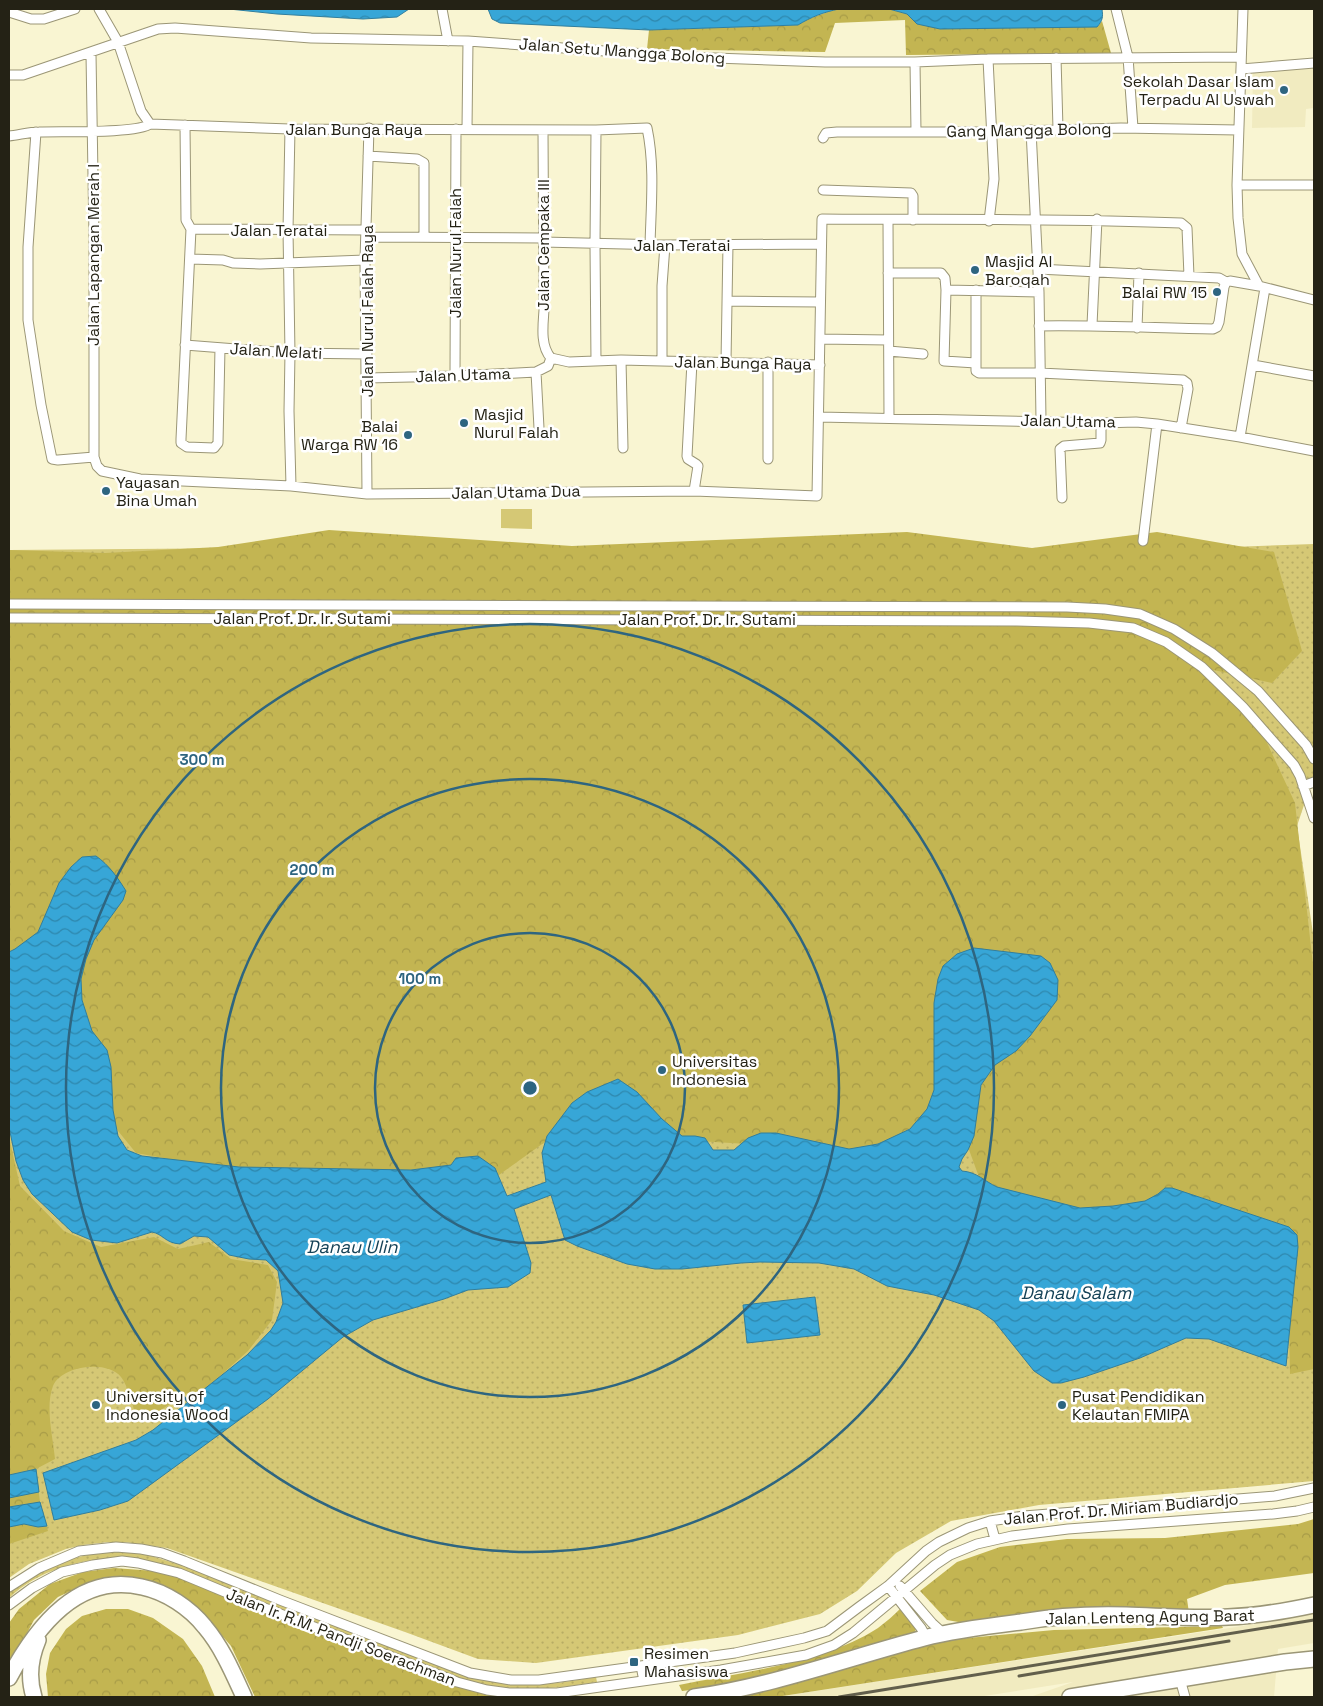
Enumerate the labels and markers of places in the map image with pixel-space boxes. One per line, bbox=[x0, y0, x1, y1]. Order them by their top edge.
place label: Sekolah Dasar Islam Terpadu Al Uswah bbox=[1123, 71, 1274, 110]
marker: Sekolah Dasar Islam Terpadu Al Uswah bbox=[1278, 84, 1290, 96]
place label: Masjid Al Baroqah bbox=[985, 251, 1052, 290]
marker: Masjid Al Baroqah bbox=[969, 264, 981, 276]
place label: Balai RW 15 bbox=[1122, 282, 1207, 303]
marker: Balai RW 15 bbox=[1211, 286, 1223, 298]
place label: Masjid Nurul Falah bbox=[474, 404, 559, 443]
place label: Balai Warga RW 16 bbox=[301, 416, 398, 455]
marker: Masjid Nurul Falah bbox=[458, 417, 470, 429]
marker: Balai Warga RW 16 bbox=[402, 429, 414, 441]
place label: Yayasan Bina Umah bbox=[116, 472, 197, 511]
marker: Yayasan Bina Umah bbox=[100, 485, 112, 497]
place label: Universitas Indonesia bbox=[672, 1051, 757, 1090]
marker: Universitas Indonesia bbox=[656, 1064, 668, 1076]
centre of rings bbox=[521, 1079, 539, 1097]
place label: University of Indonesia Wood bbox=[106, 1386, 229, 1425]
place label: Pusat Pendidikan Kelautan FMIPA bbox=[1072, 1386, 1204, 1425]
marker: University of Indonesia Wood bbox=[90, 1399, 102, 1411]
marker: Pusat Pendidikan Kelautan FMIPA bbox=[1056, 1399, 1068, 1411]
place label: Resimen Mahasiswa bbox=[644, 1643, 729, 1682]
marker: Resimen Mahasiswa bbox=[628, 1656, 640, 1668]

